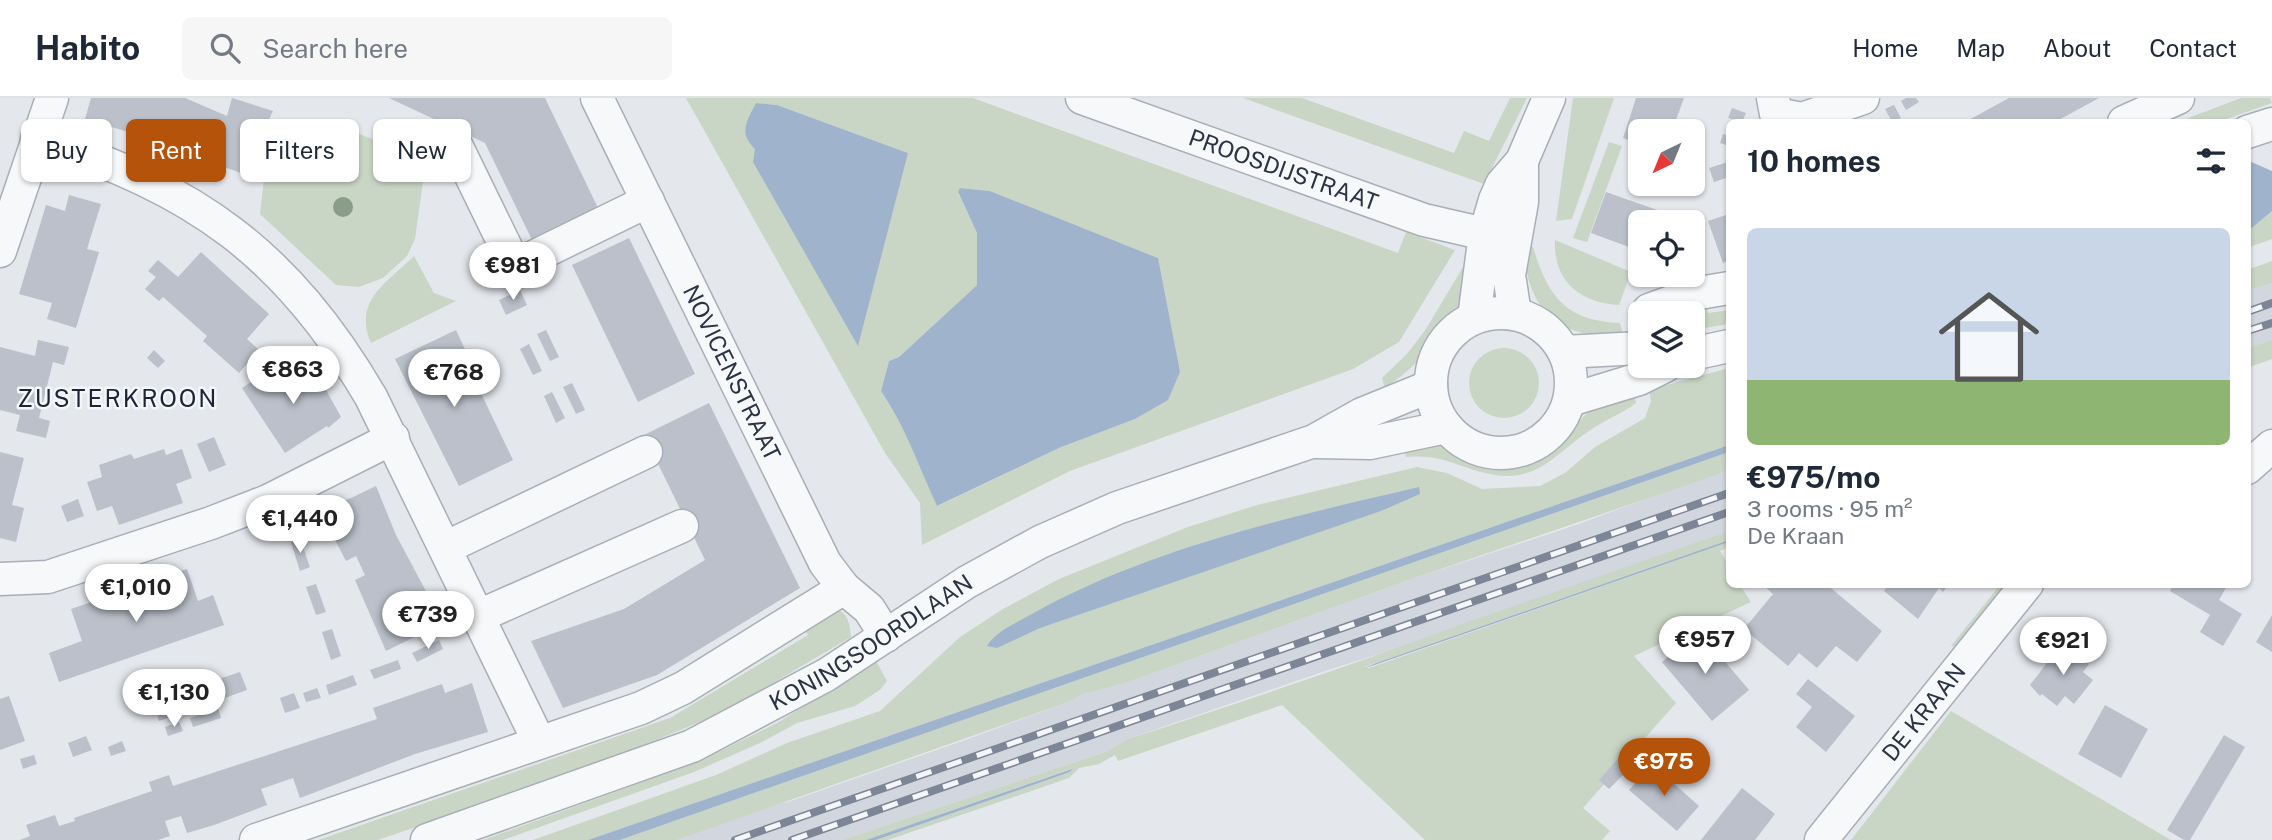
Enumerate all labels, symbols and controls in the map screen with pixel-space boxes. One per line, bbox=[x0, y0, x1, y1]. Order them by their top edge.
search box bbox=[182, 17, 672, 80]
text: Habito bbox=[35, 29, 140, 67]
icon: search bbox=[206, 29, 244, 67]
text: Search here bbox=[262, 33, 408, 64]
text: Home bbox=[1852, 34, 1918, 62]
text: Map bbox=[1956, 34, 2005, 62]
text: About bbox=[2043, 34, 2111, 62]
text: Contact bbox=[2149, 34, 2237, 62]
chip: Buy bbox=[21, 119, 112, 182]
chip: Rent bbox=[126, 119, 226, 182]
chip: Filters bbox=[240, 119, 359, 182]
chip: New bbox=[373, 119, 471, 182]
north arrow bbox=[1628, 119, 1704, 196]
map controls bbox=[1628, 119, 1705, 378]
street label: PROOSDIJSTRAAT bbox=[1185, 123, 1382, 216]
icon: filters bbox=[2192, 142, 2230, 180]
text: 10 homes bbox=[1747, 143, 1881, 179]
button: locate bbox=[1628, 210, 1705, 287]
pin: €981 bbox=[472, 242, 554, 302]
text: €981 bbox=[485, 251, 541, 278]
icon: home bbox=[1926, 274, 2052, 400]
street label: NOVICENSTRAAT bbox=[678, 280, 787, 465]
button: layers bbox=[1628, 301, 1705, 378]
pin: €863 bbox=[252, 346, 334, 406]
pin: €768 bbox=[413, 350, 495, 409]
text: €863 bbox=[263, 355, 323, 382]
text: €768 bbox=[424, 358, 484, 385]
district label: ZUSTERKROON bbox=[18, 384, 218, 412]
text: €975/mo bbox=[1747, 459, 1880, 495]
text: 3 rooms · 95 m² bbox=[1747, 495, 1913, 522]
pin: €1,440 bbox=[243, 496, 357, 555]
text: €1,440 bbox=[262, 504, 338, 531]
text: De Kraan bbox=[1747, 522, 1844, 549]
pin: €1,010 bbox=[79, 564, 193, 624]
street label: KONINGSOORDLAAN bbox=[764, 568, 977, 716]
text: €1,010 bbox=[101, 573, 171, 600]
pin: €739 bbox=[387, 592, 469, 651]
text: €739 bbox=[398, 600, 458, 627]
pin: €957 bbox=[1664, 616, 1746, 676]
pin: €921 bbox=[2022, 618, 2104, 677]
text: €957 bbox=[1675, 625, 1735, 652]
text: €921 bbox=[2036, 626, 2090, 653]
street label: DE KRAAN bbox=[1876, 658, 1971, 766]
pin: €1,130 bbox=[117, 670, 231, 729]
text: €1,130 bbox=[138, 678, 210, 705]
pin: €975 bbox=[1623, 738, 1705, 798]
text: €975 bbox=[1634, 747, 1694, 774]

